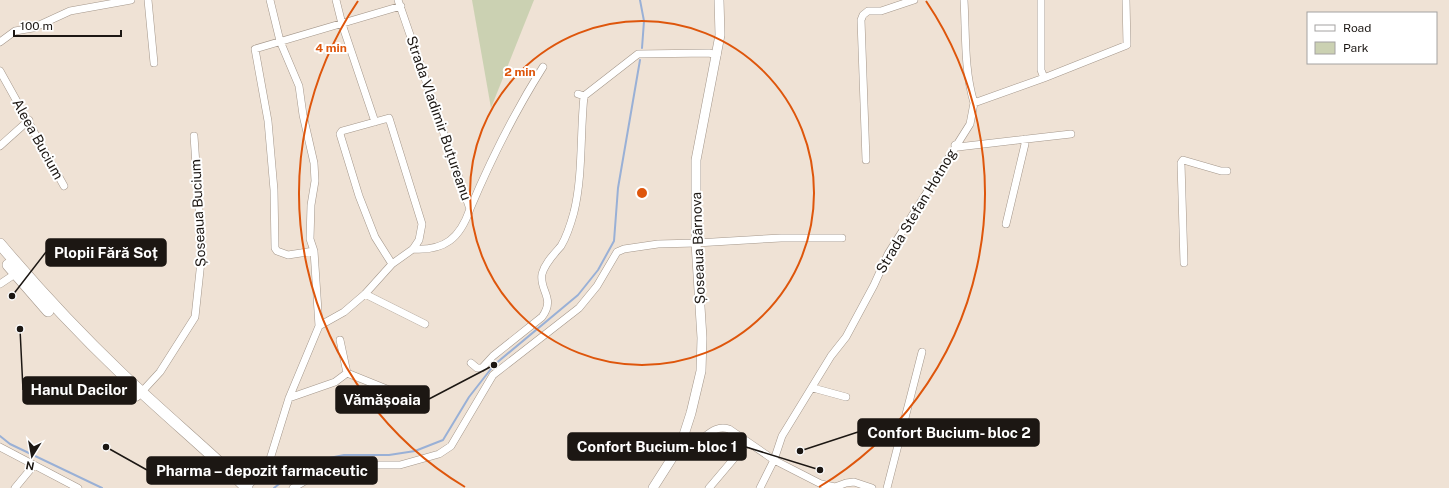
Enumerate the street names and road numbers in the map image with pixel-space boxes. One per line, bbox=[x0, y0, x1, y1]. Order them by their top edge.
street label: Strada Vladimir Buțureanu bbox=[403, 34, 475, 202]
street label: Aleea Bucium bbox=[9, 96, 67, 182]
street label: Strada Stefan Hotnog bbox=[873, 146, 960, 276]
street label: Șoseaua Bucium bbox=[187, 159, 209, 267]
street label: Șoseaua Bârnova bbox=[688, 192, 708, 304]

